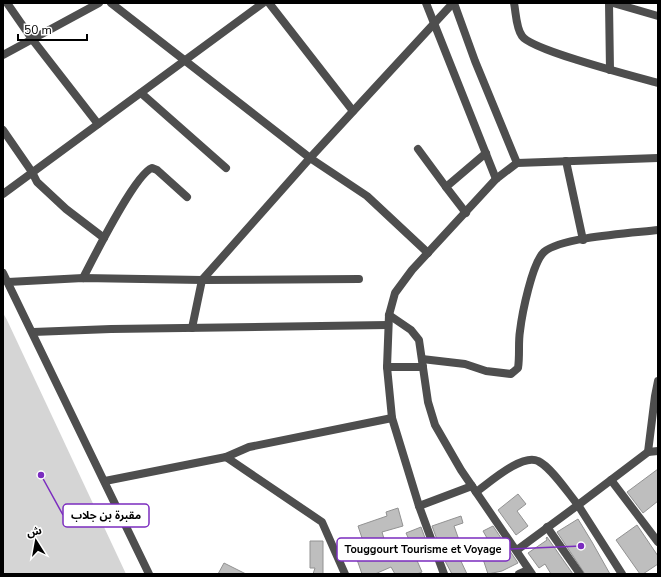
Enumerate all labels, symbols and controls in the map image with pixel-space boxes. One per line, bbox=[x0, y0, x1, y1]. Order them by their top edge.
scale bar bbox=[18, 16, 87, 42]
text: 50 m bbox=[24, 22, 52, 38]
callout: مقبرة بن جلاب bbox=[63, 504, 149, 527]
text: مقبرة بن جلاب bbox=[71, 508, 141, 523]
north arrow bbox=[16, 521, 56, 561]
text: ش bbox=[25, 523, 43, 540]
callout: Touggourt Tourisme et Voyage bbox=[337, 538, 510, 561]
text: Touggourt Tourisme et Voyage bbox=[344, 542, 502, 557]

